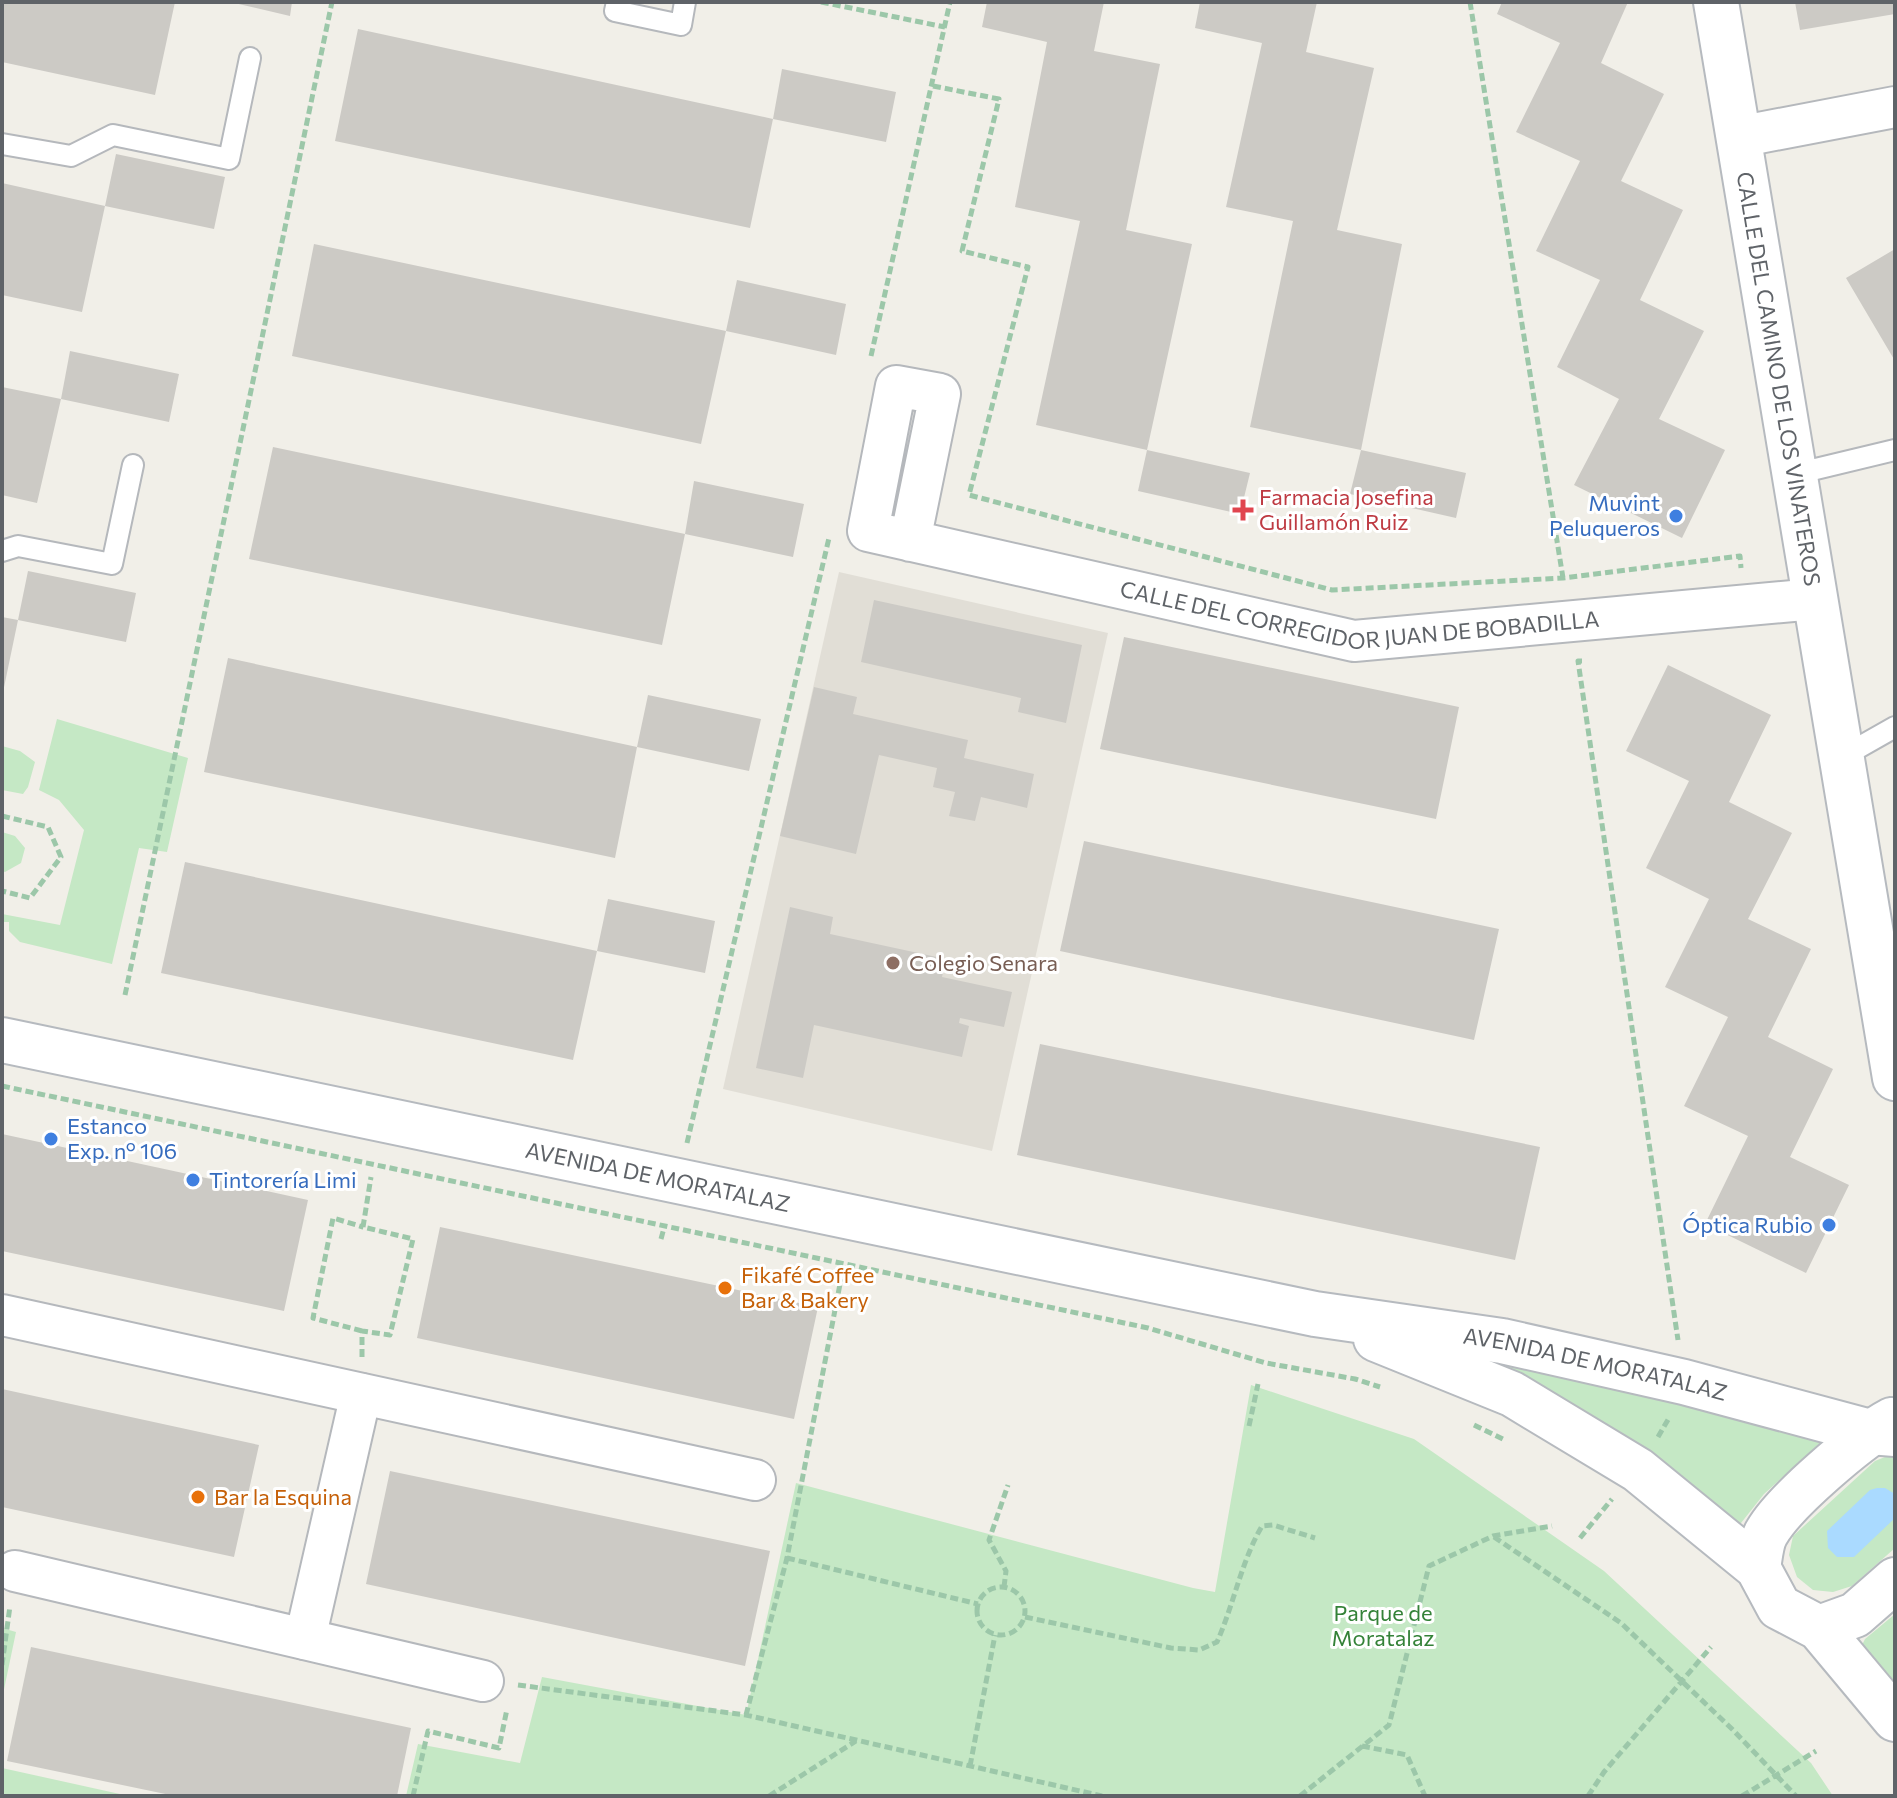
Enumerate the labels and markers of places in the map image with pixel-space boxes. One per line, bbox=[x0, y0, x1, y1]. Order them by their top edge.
place label: Farmacia Josefina Guillamón Ruiz bbox=[1259, 483, 1434, 535]
place label: Muvint Peluqueros bbox=[1549, 489, 1660, 541]
marker: Farmacia Josefina Guillamón Ruiz bbox=[1234, 501, 1252, 519]
marker: Muvint Peluqueros bbox=[1667, 507, 1685, 525]
place label: Colegio Senara bbox=[909, 949, 1058, 976]
marker: Colegio Senara bbox=[884, 954, 902, 972]
place label: Estanco Exp. nº 106 bbox=[67, 1112, 177, 1164]
marker: Estanco Exp. nº 106 bbox=[42, 1130, 60, 1148]
place label: Tintorería Limi bbox=[209, 1166, 357, 1193]
marker: Tintorería Limi bbox=[184, 1171, 202, 1189]
place label: Óptica Rubio bbox=[1682, 1211, 1813, 1238]
marker: Óptica Rubio bbox=[1820, 1216, 1838, 1234]
place label: Fikafé Coffee Bar & Bakery bbox=[741, 1261, 874, 1313]
marker: Fikafé Coffee Bar & Bakery bbox=[716, 1279, 734, 1297]
place label: Bar la Esquina bbox=[214, 1483, 352, 1510]
marker: Bar la Esquina bbox=[189, 1488, 207, 1506]

